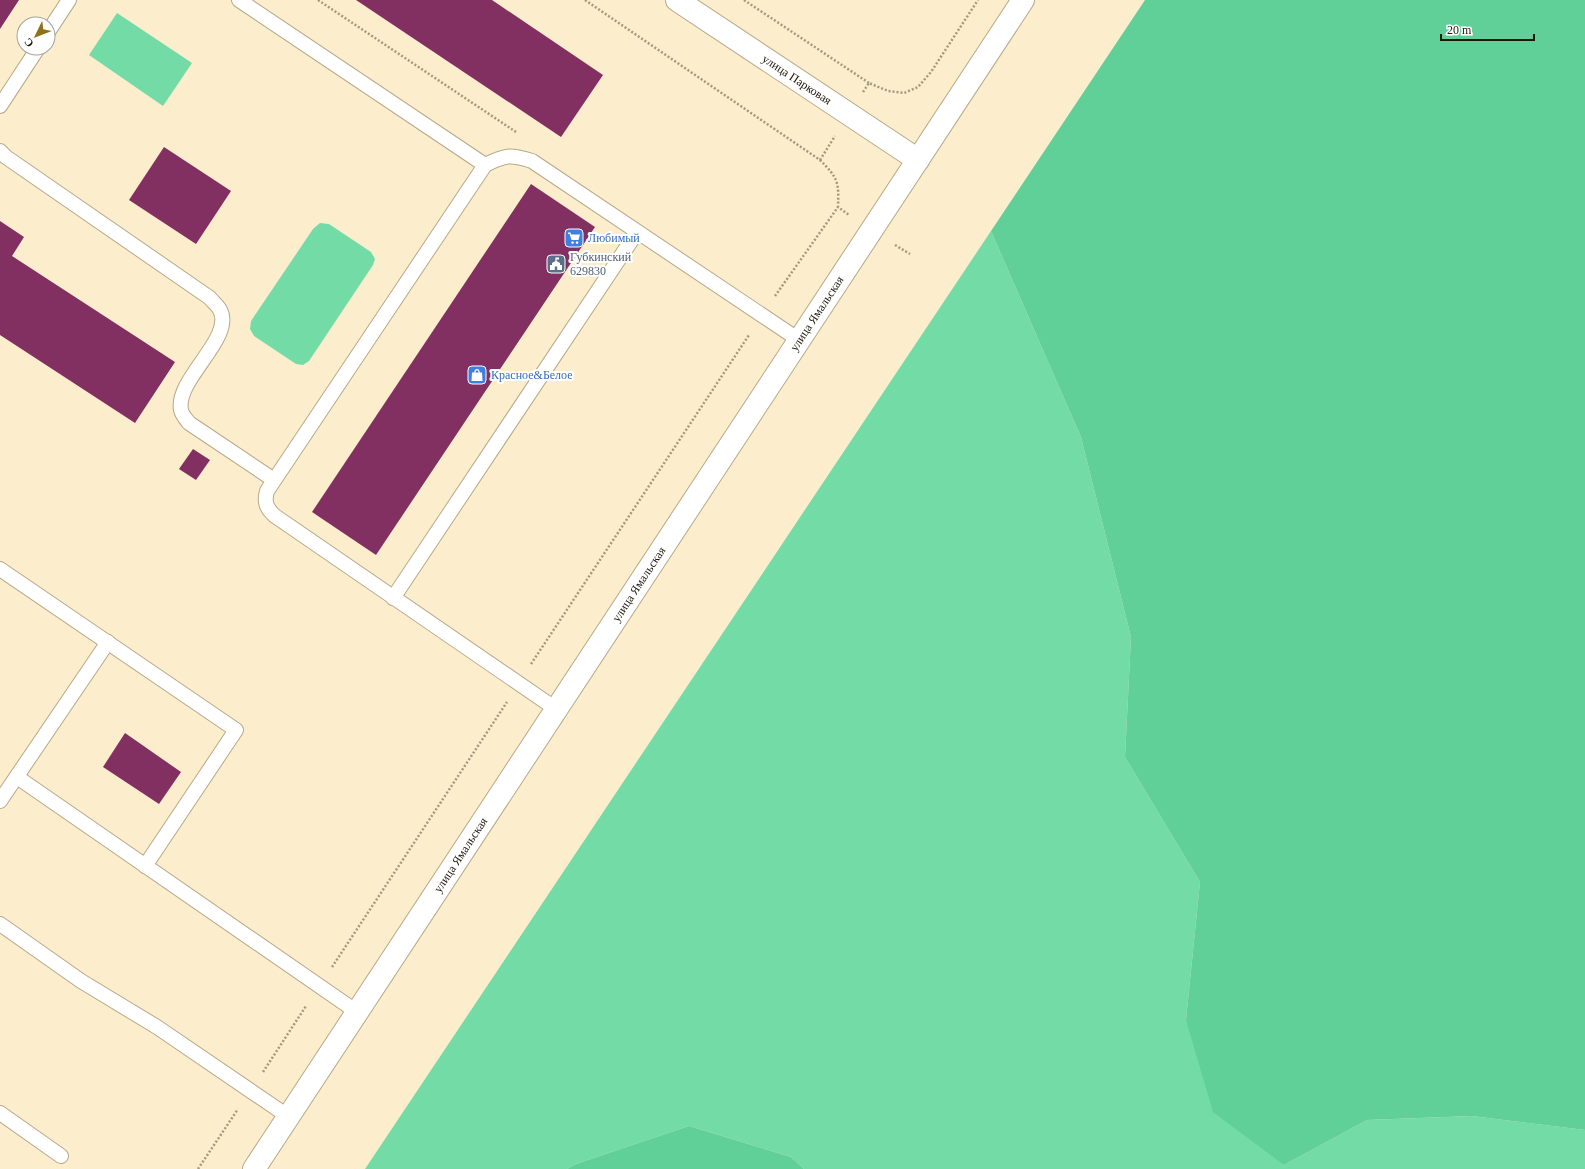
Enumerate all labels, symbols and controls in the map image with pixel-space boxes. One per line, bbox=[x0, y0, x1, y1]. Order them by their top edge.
north arrow bbox=[16, 16, 56, 56]
scale bar bbox=[1441, 16, 1534, 42]
text: 20 m bbox=[1447, 23, 1472, 37]
text: С bbox=[22, 36, 36, 50]
street label: улица Парковая bbox=[760, 52, 835, 108]
supermarket icon: Любимый bbox=[563, 227, 585, 249]
place label: Любимый bbox=[588, 231, 640, 245]
place label: Губкинский 629830 bbox=[570, 250, 632, 278]
public building icon: Губкинский 629830 bbox=[545, 253, 567, 275]
street label: улица Ямальская bbox=[787, 273, 847, 354]
shop icon: Красное&Белое bbox=[466, 364, 488, 386]
place label: Красное&Белое bbox=[491, 368, 573, 382]
street label: улица Ямальская bbox=[609, 544, 669, 624]
street label: улица Ямальская bbox=[431, 814, 491, 895]

